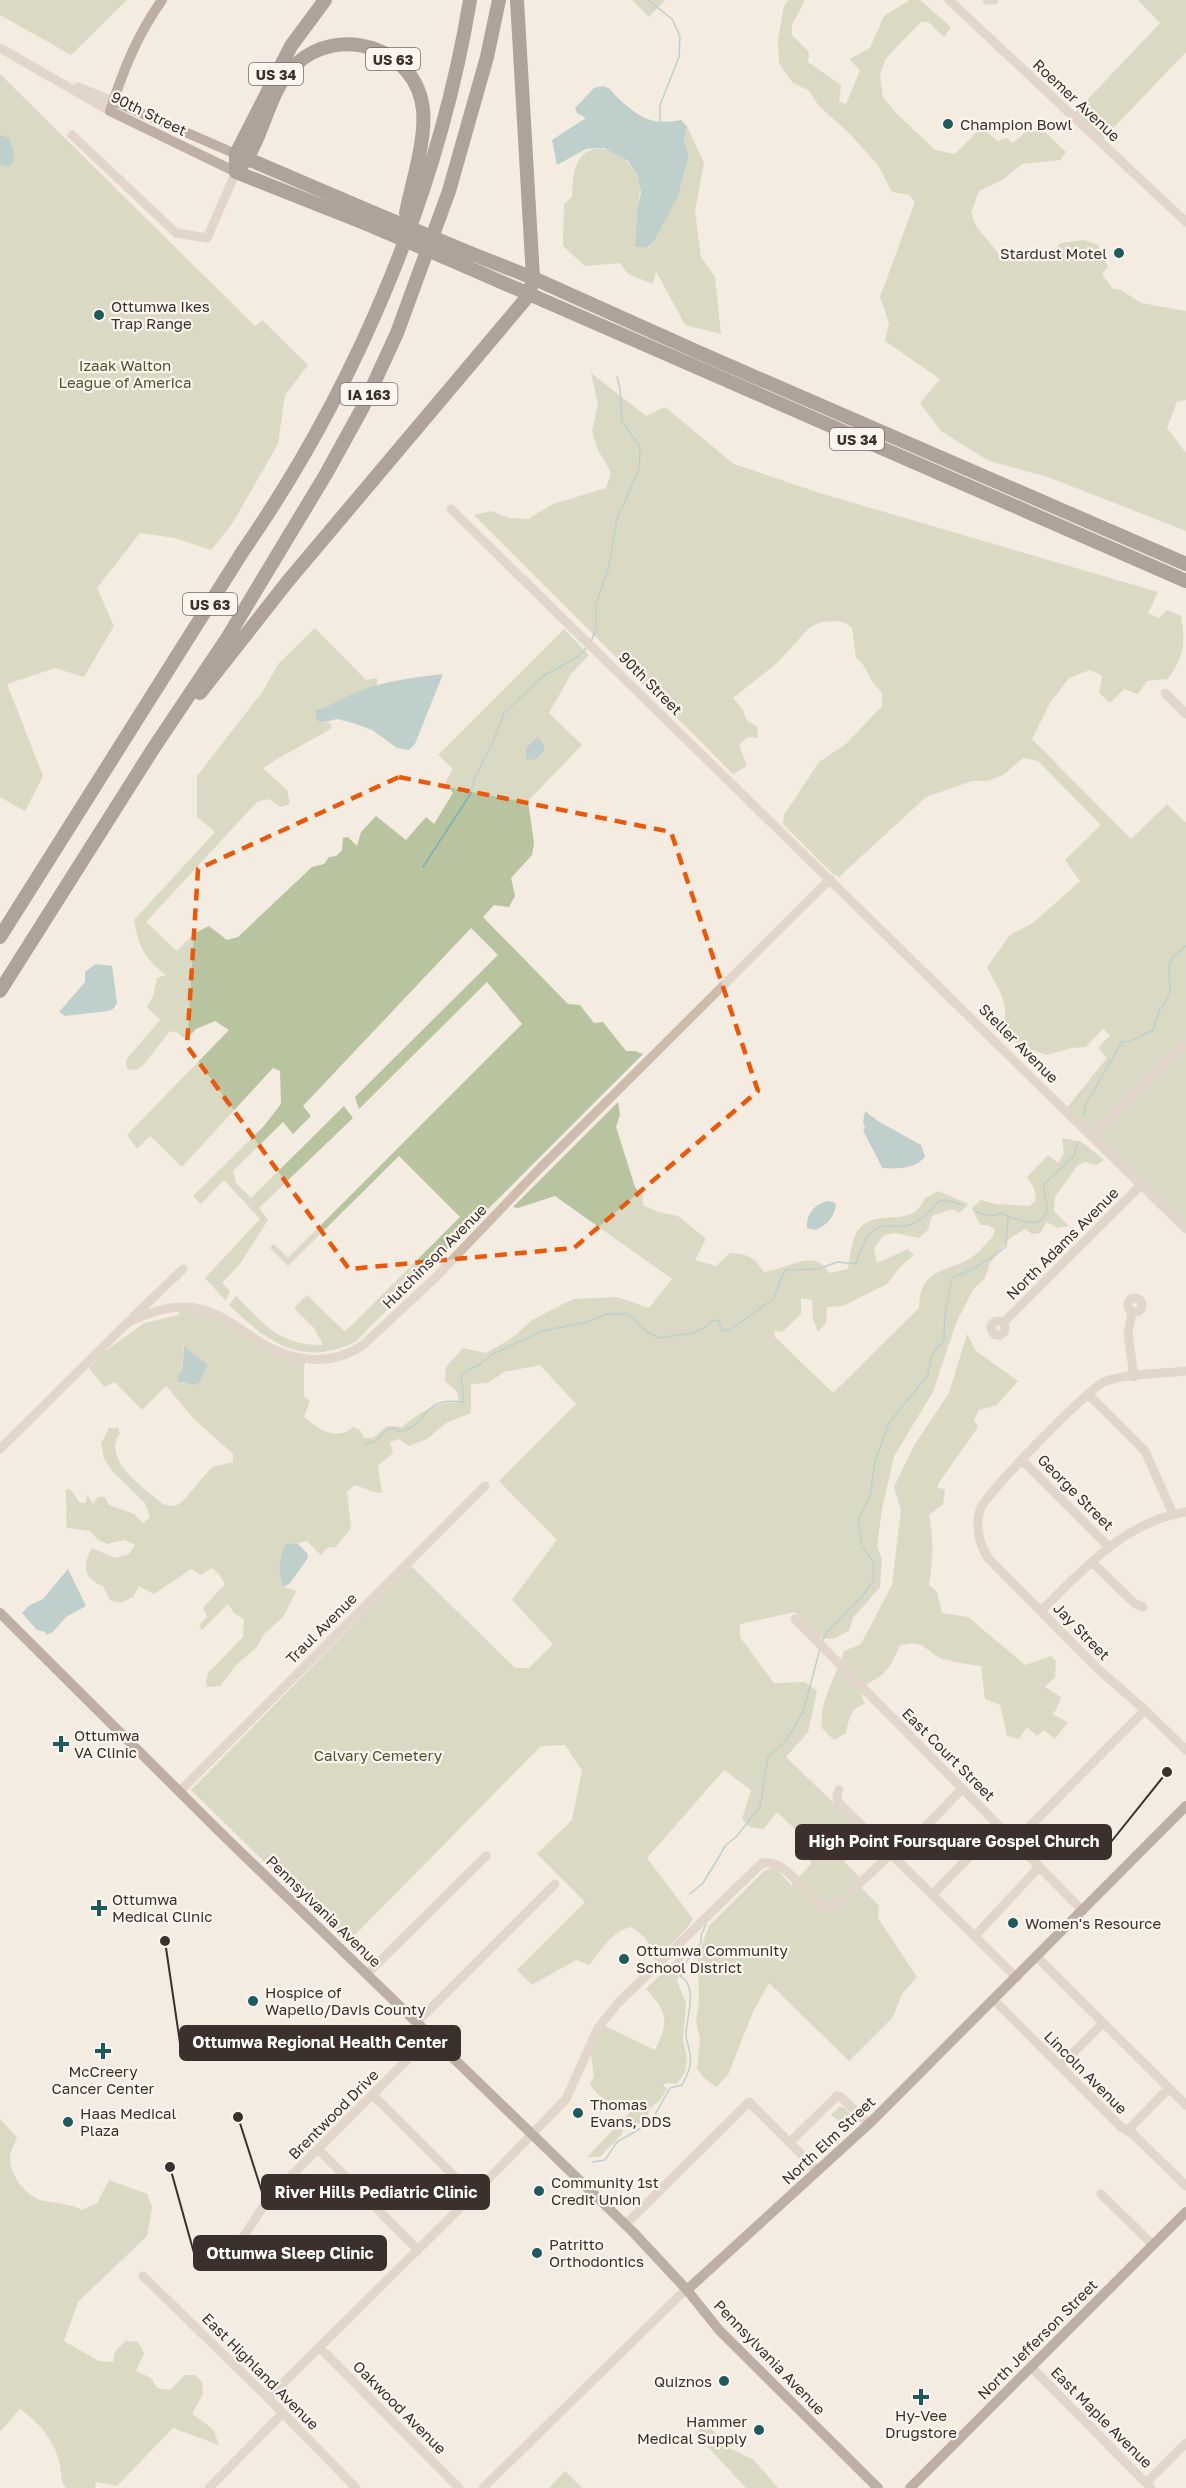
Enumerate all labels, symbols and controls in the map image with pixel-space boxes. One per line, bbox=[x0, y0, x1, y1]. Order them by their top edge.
road number: US 63 bbox=[366, 48, 420, 70]
street label: Roemer Avenue bbox=[1030, 55, 1124, 145]
road number: US 34 bbox=[249, 63, 303, 85]
street label: 90th Street bbox=[108, 87, 190, 139]
place label: Champion Bowl bbox=[960, 115, 1072, 133]
marker: Champion Bowl bbox=[941, 117, 955, 131]
place label: Stardust Motel bbox=[1000, 244, 1107, 262]
marker: Stardust Motel bbox=[1112, 246, 1126, 260]
place label: Ottumwa Ikes Trap Range bbox=[111, 297, 210, 332]
marker: Ottumwa Ikes Trap Range bbox=[92, 308, 106, 322]
park label: Izaak Walton League of America bbox=[59, 356, 191, 391]
road number: IA 163 bbox=[340, 383, 398, 405]
road number: US 34 bbox=[830, 428, 884, 450]
road number: US 63 bbox=[183, 593, 237, 615]
street label: 90th Street bbox=[616, 648, 686, 718]
street label: Steller Avenue bbox=[976, 1000, 1063, 1087]
street label: North Adams Avenue bbox=[1002, 1183, 1122, 1303]
street label: Hutchinson Avenue bbox=[378, 1200, 490, 1312]
street label: George Street bbox=[1034, 1450, 1118, 1534]
street label: Traul Avenue bbox=[282, 1589, 360, 1667]
street label: Jay Street bbox=[1050, 1598, 1114, 1664]
street label: East Court Street bbox=[899, 1704, 999, 1804]
place label: Ottumwa VA Clinic bbox=[74, 1726, 139, 1761]
marker: Ottumwa VA Clinic bbox=[52, 1735, 70, 1753]
park label: Calvary Cemetery bbox=[314, 1746, 443, 1764]
callout: High Point Foursquare Gospel Church bbox=[796, 1825, 1111, 1859]
text: High Point Foursquare Gospel Church bbox=[809, 1831, 1099, 1851]
street label: Pennsylvania Avenue bbox=[263, 1852, 385, 1971]
place label: Ottumwa Medical Clinic bbox=[112, 1890, 213, 1925]
marker: Ottumwa Medical Clinic bbox=[90, 1899, 108, 1917]
place label: Women's Resource bbox=[1025, 1914, 1162, 1932]
marker: Women's Resource bbox=[1006, 1916, 1020, 1930]
place label: Ottumwa Community School District bbox=[636, 1941, 789, 1976]
marker: Ottumwa Community School District bbox=[617, 1952, 631, 1966]
place label: Hospice of Wapello/Davis County bbox=[265, 1983, 426, 2018]
marker: Hospice of Wapello/Davis County bbox=[246, 1994, 260, 2008]
callout: Ottumwa Regional Health Center bbox=[180, 2026, 460, 2060]
street label: Lincoln Avenue bbox=[1041, 2027, 1131, 2117]
text: Ottumwa Regional Health Center bbox=[192, 2032, 448, 2052]
marker: McCreery Cancer Center bbox=[94, 2042, 112, 2060]
place label: McCreery Cancer Center bbox=[52, 2062, 155, 2097]
street label: Brentwood Drive bbox=[284, 2065, 382, 2163]
street label: North Elm Street bbox=[778, 2092, 878, 2188]
place label: Thomas Evans, DDS bbox=[590, 2095, 671, 2130]
place label: Haas Medical Plaza bbox=[80, 2104, 177, 2139]
marker: Thomas Evans, DDS bbox=[571, 2106, 585, 2120]
marker: Haas Medical Plaza bbox=[61, 2115, 75, 2129]
place label: Community 1st Credit Union bbox=[551, 2173, 659, 2208]
callout: River Hills Pediatric Clinic bbox=[262, 2175, 489, 2209]
text: River Hills Pediatric Clinic bbox=[275, 2182, 477, 2202]
marker: Community 1st Credit Union bbox=[532, 2184, 546, 2198]
place label: Patritto Orthodontics bbox=[549, 2235, 644, 2270]
callout: Ottumwa Sleep Clinic bbox=[194, 2236, 386, 2270]
text: Ottumwa Sleep Clinic bbox=[206, 2243, 374, 2263]
marker: Patritto Orthodontics bbox=[530, 2246, 544, 2260]
street label: North Jefferson Street bbox=[973, 2275, 1101, 2403]
street label: Pennsylvania Avenue bbox=[711, 2296, 830, 2418]
street label: East Highland Avenue bbox=[199, 2309, 323, 2433]
street label: Oakwood Avenue bbox=[350, 2357, 450, 2457]
street label: East Maple Avenue bbox=[1048, 2363, 1157, 2472]
place label: Quiznos bbox=[654, 2372, 712, 2390]
marker: Quiznos bbox=[717, 2374, 731, 2388]
marker: Hy-Vee Drugstore bbox=[914, 2390, 928, 2404]
place label: Hy-Vee Drugstore bbox=[885, 2406, 957, 2441]
place label: Hammer Medical Supply bbox=[637, 2412, 748, 2447]
marker: Hammer Medical Supply bbox=[752, 2423, 766, 2437]

